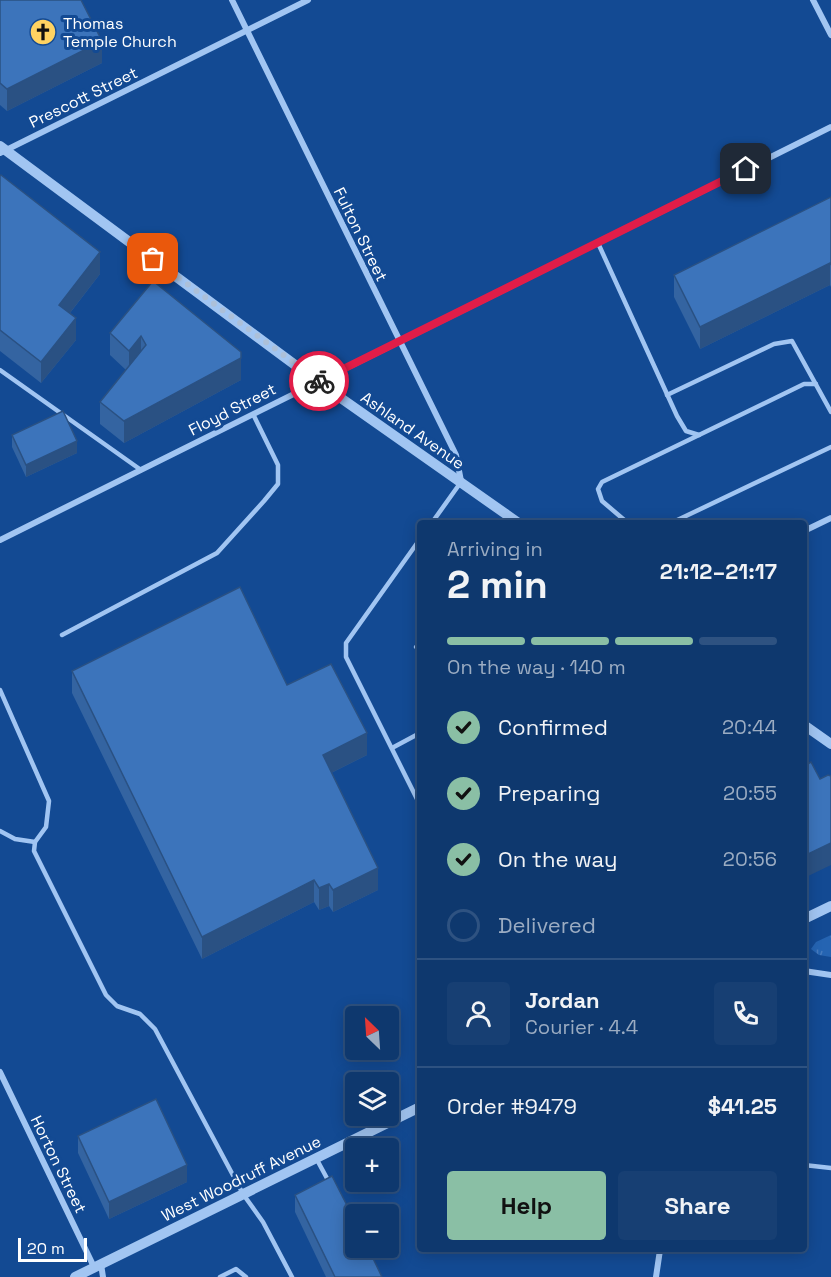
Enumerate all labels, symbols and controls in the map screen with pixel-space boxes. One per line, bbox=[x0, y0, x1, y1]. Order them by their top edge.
place label: Thomas Temple Church bbox=[63, 13, 177, 52]
church icon: Thomas Temple Church bbox=[28, 17, 58, 47]
street label: Prescott Street bbox=[25, 62, 141, 133]
pin bbox=[720, 143, 771, 194]
icon: home bbox=[729, 152, 762, 185]
street label: Fulton Street bbox=[329, 184, 392, 285]
pin bbox=[127, 233, 178, 284]
icon: bag bbox=[136, 242, 169, 275]
courier bbox=[289, 351, 349, 411]
icon: bike bbox=[303, 365, 336, 398]
street label: Floyd Street bbox=[185, 378, 280, 440]
street label: Ashland Avenue bbox=[357, 387, 469, 474]
text: Arriving in bbox=[447, 536, 543, 562]
text: 21:12–21:17 bbox=[660, 557, 777, 585]
text: 2 min bbox=[447, 560, 548, 609]
text: On the way · 140 m bbox=[447, 654, 626, 680]
icon: check bbox=[447, 711, 480, 744]
text: Confirmed bbox=[498, 713, 608, 741]
text: 20:44 bbox=[722, 714, 777, 740]
icon: check bbox=[447, 777, 480, 810]
text: Preparing bbox=[498, 779, 600, 807]
text: 20:55 bbox=[723, 780, 777, 806]
icon: check bbox=[447, 843, 480, 876]
text: On the way bbox=[498, 845, 617, 873]
text: 20:56 bbox=[723, 846, 777, 872]
text: Delivered bbox=[498, 911, 596, 939]
button: person bbox=[447, 982, 510, 1045]
button: phone bbox=[714, 982, 777, 1045]
text: Jordan bbox=[525, 986, 600, 1014]
north arrow bbox=[345, 1006, 399, 1060]
map controls bbox=[345, 1006, 399, 1258]
text: Courier · 4.4 bbox=[525, 1014, 638, 1040]
button: layers bbox=[345, 1072, 399, 1126]
text: Order #9479 bbox=[447, 1092, 577, 1120]
text: $41.25 bbox=[708, 1092, 777, 1120]
street label: Horton Street bbox=[26, 1112, 91, 1217]
street label: West Woodruff Avenue bbox=[158, 1131, 325, 1226]
button: + bbox=[345, 1138, 399, 1192]
button: Help bbox=[447, 1171, 606, 1240]
button: Share bbox=[618, 1171, 777, 1240]
button: − bbox=[345, 1204, 399, 1258]
scale bar bbox=[18, 1235, 87, 1262]
text: 20 m bbox=[27, 1238, 65, 1259]

